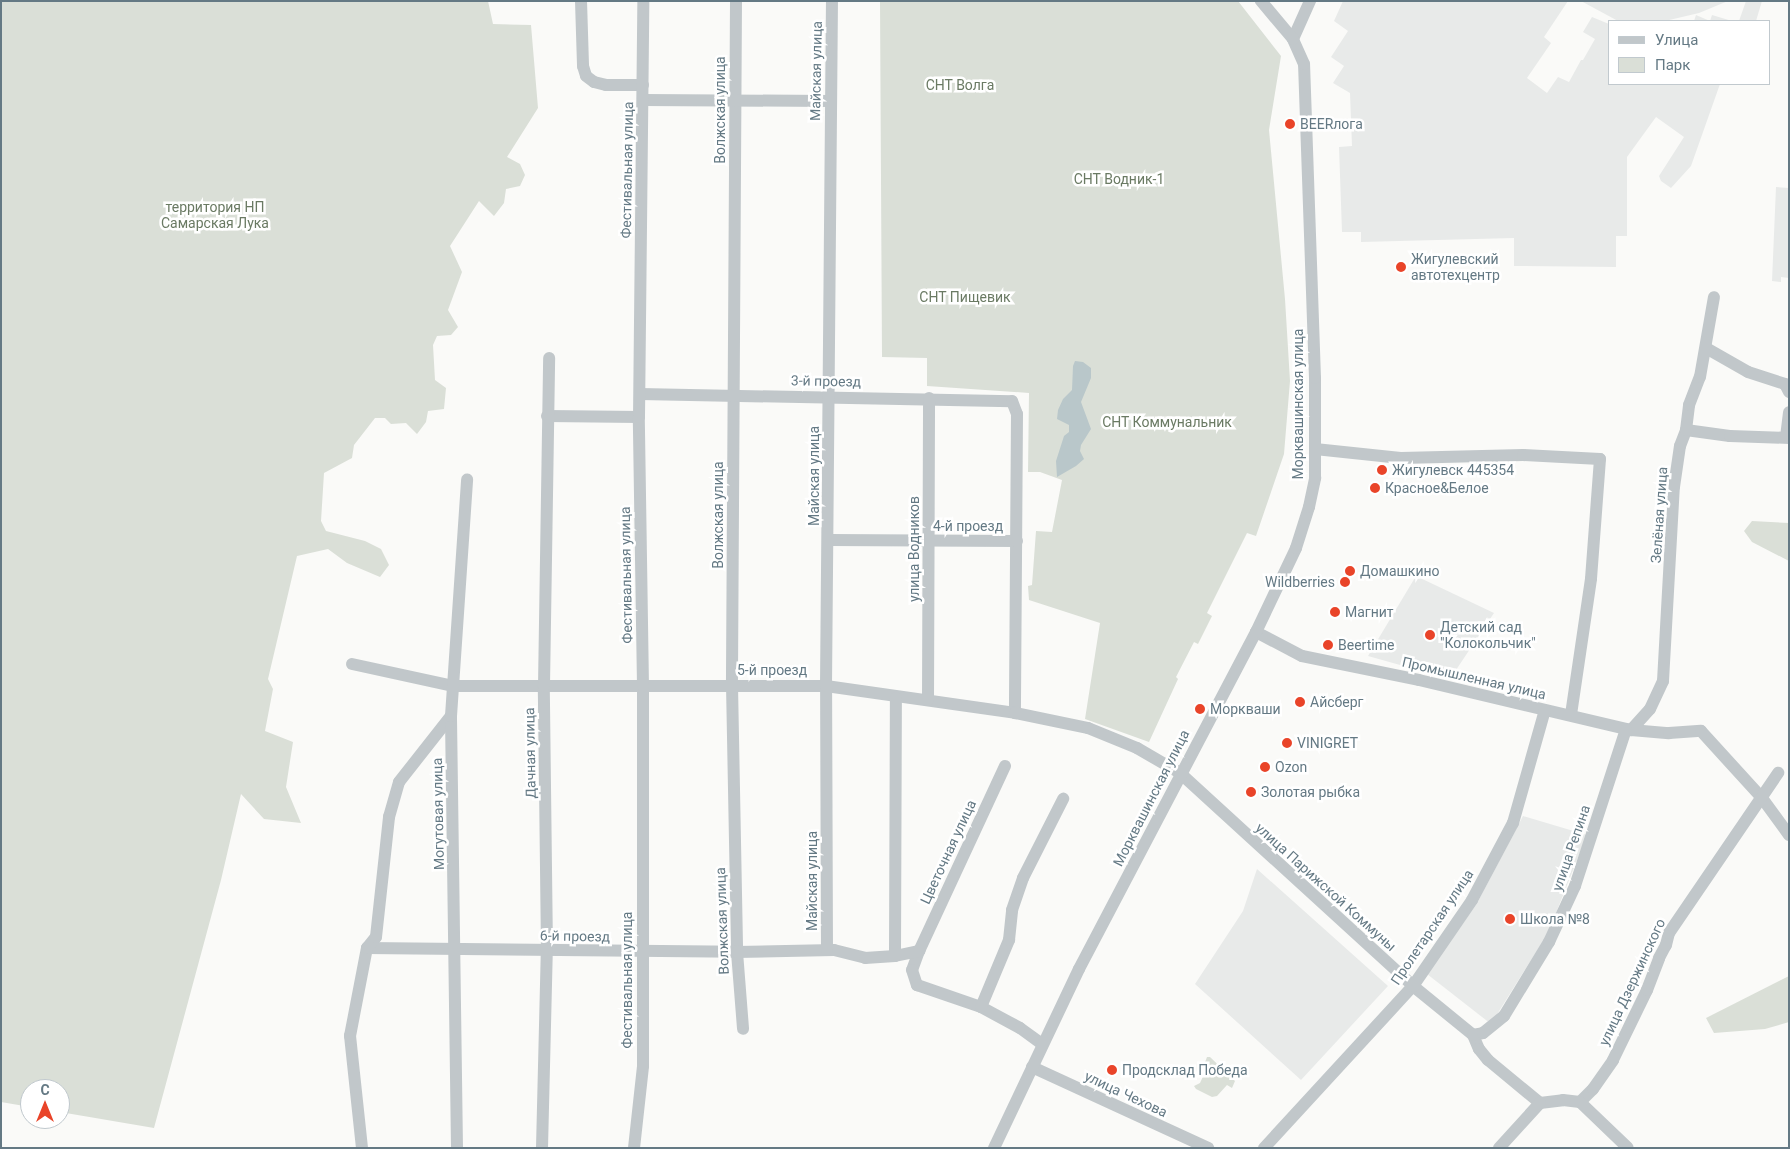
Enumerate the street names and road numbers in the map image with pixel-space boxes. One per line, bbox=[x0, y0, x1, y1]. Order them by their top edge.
street label: Майская улица bbox=[807, 21, 825, 121]
street label: Волжская улица bbox=[712, 56, 728, 164]
street label: Фестивальная улица bbox=[617, 101, 637, 239]
street label: Морквашинская улица bbox=[1290, 329, 1306, 479]
street label: 3-й проезд bbox=[791, 372, 861, 390]
street label: Майская улица bbox=[806, 426, 822, 526]
street label: Волжская улица bbox=[710, 461, 726, 569]
street label: Зелёная улица bbox=[1647, 466, 1671, 564]
street label: улица Водников bbox=[906, 496, 922, 602]
street label: Фестивальная улица bbox=[616, 506, 636, 644]
street label: 4-й проезд bbox=[933, 518, 1003, 534]
street label: Промышленная улица bbox=[1400, 653, 1548, 703]
street label: 5-й проезд bbox=[737, 662, 807, 678]
street label: Дачная улица bbox=[521, 707, 539, 799]
street label: Морквашинская улица bbox=[1109, 727, 1193, 869]
street label: Могутовая улица bbox=[429, 758, 447, 870]
street label: Цветочная улица bbox=[917, 797, 979, 907]
street label: улица Репина bbox=[1548, 803, 1594, 893]
street label: улица Парижской Коммуны bbox=[1252, 819, 1400, 955]
street label: Майская улица bbox=[804, 831, 820, 931]
street label: Пролетарская улица bbox=[1387, 866, 1477, 988]
street label: Волжская улица bbox=[712, 867, 732, 975]
street label: Фестивальная улица bbox=[619, 912, 635, 1048]
street label: улица Дзержинского bbox=[1595, 916, 1669, 1048]
street label: 6-й проезд bbox=[540, 927, 610, 945]
street label: улица Чехова bbox=[1082, 1068, 1170, 1120]

